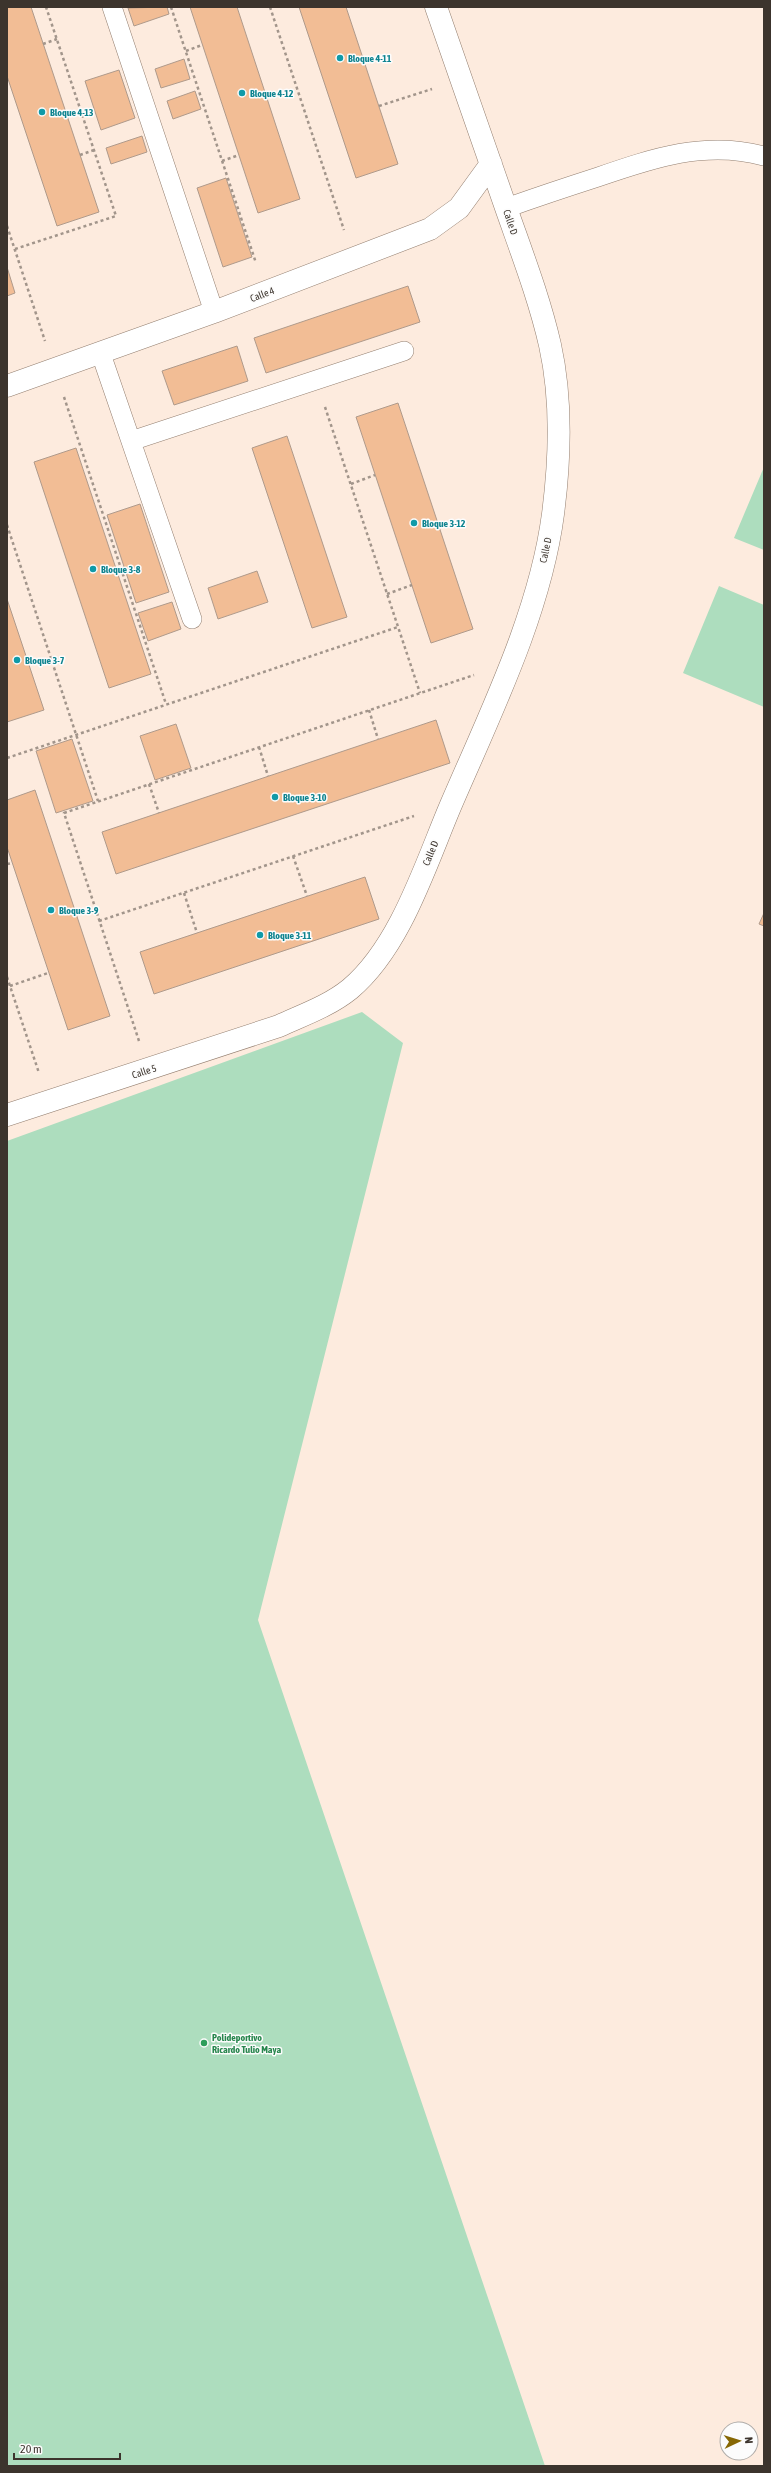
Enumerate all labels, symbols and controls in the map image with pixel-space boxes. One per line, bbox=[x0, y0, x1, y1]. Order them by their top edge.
marker: Bloque 4-11 bbox=[335, 53, 345, 63]
place label: Bloque 4-11 bbox=[348, 53, 392, 64]
marker: Bloque 4-12 bbox=[237, 88, 247, 98]
place label: Bloque 4-12 bbox=[250, 88, 294, 99]
marker: Bloque 4-13 bbox=[37, 107, 47, 117]
place label: Bloque 4-13 bbox=[50, 107, 94, 118]
street label: Calle D bbox=[501, 208, 520, 237]
street label: Calle 4 bbox=[249, 285, 276, 304]
marker: Bloque 3-12 bbox=[409, 518, 419, 528]
place label: Bloque 3-12 bbox=[422, 518, 466, 529]
street label: Calle D bbox=[537, 536, 554, 564]
marker: Bloque 3-8 bbox=[88, 564, 98, 574]
place label: Bloque 3-8 bbox=[101, 564, 141, 575]
marker: Bloque 3-7 bbox=[12, 655, 22, 665]
place label: Bloque 3-7 bbox=[25, 655, 65, 666]
marker: Bloque 3-10 bbox=[270, 792, 280, 802]
place label: Bloque 3-10 bbox=[283, 792, 327, 803]
street label: Calle D bbox=[420, 839, 441, 867]
marker: Bloque 3-9 bbox=[46, 905, 56, 915]
place label: Bloque 3-9 bbox=[59, 905, 99, 916]
marker: Bloque 3-11 bbox=[255, 930, 265, 940]
place label: Bloque 3-11 bbox=[268, 930, 312, 941]
street label: Calle 5 bbox=[131, 1062, 158, 1081]
place label: Polideportivo Ricardo Tulio Maya bbox=[212, 2032, 282, 2055]
marker: Polideportivo Ricardo Tulio Maya bbox=[199, 2038, 209, 2048]
north arrow bbox=[719, 2421, 759, 2461]
scale bar bbox=[14, 2435, 120, 2461]
text: N bbox=[743, 2437, 755, 2444]
text: 20 m bbox=[20, 2442, 42, 2456]

